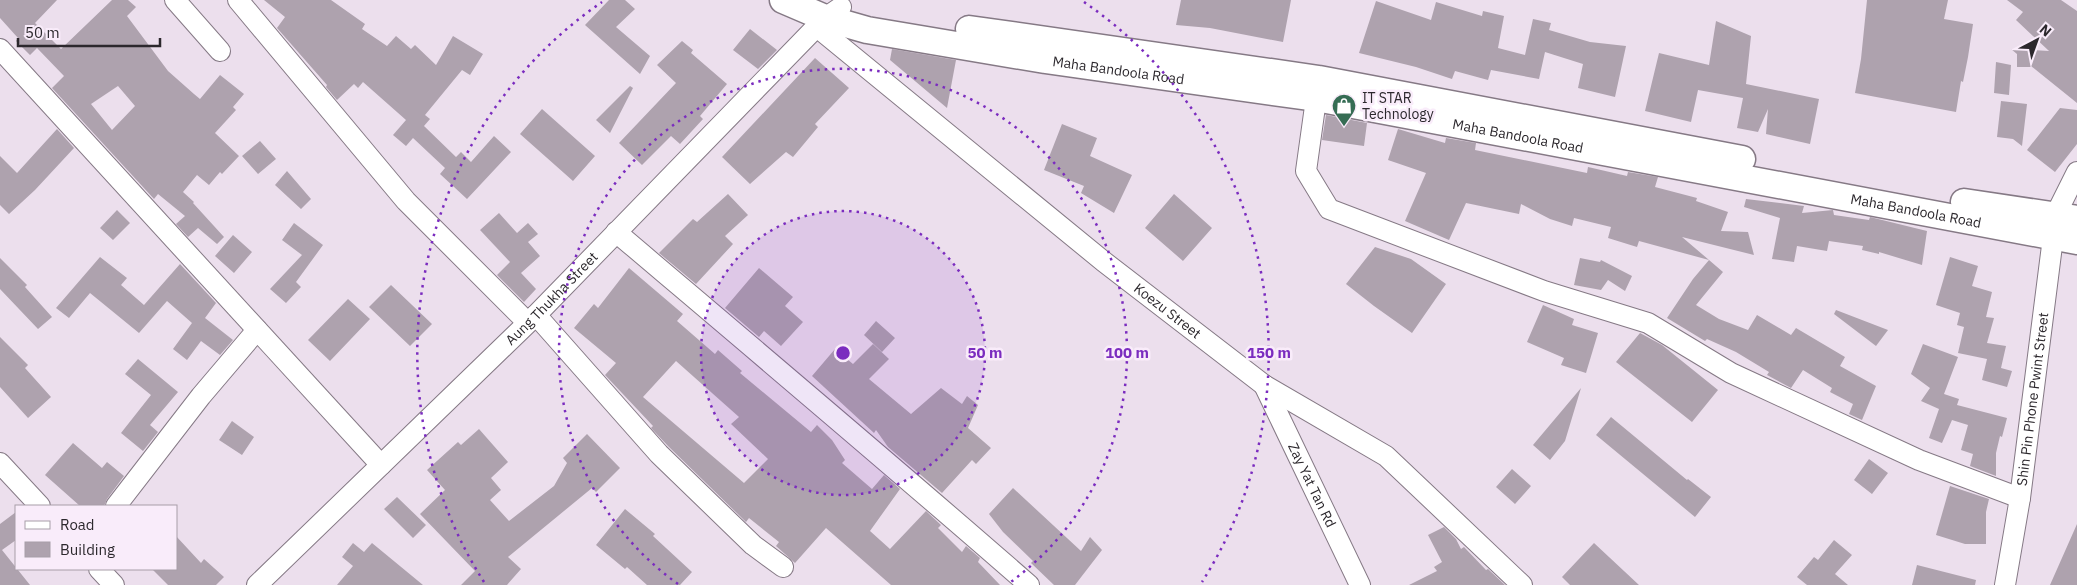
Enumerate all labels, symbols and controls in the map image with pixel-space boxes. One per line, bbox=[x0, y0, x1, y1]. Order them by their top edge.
scale bar bbox=[18, 15, 160, 47]
north arrow bbox=[2012, 15, 2062, 65]
text: N bbox=[2036, 20, 2055, 40]
text: 50 m bbox=[25, 23, 60, 42]
street label: Maha Bandoola Road bbox=[1051, 52, 1185, 88]
place label: IT STAR Technology bbox=[1362, 89, 1434, 123]
shop icon: IT STAR Technology bbox=[1331, 93, 1357, 127]
street label: Maha Bandoola Road bbox=[1451, 115, 1585, 157]
street label: Maha Bandoola Road bbox=[1849, 190, 1983, 232]
street label: Aung Thukha Street bbox=[501, 248, 602, 349]
street label: Koezu Street bbox=[1130, 279, 1205, 342]
street label: Shin Pin Phone Pwint Street bbox=[2013, 311, 2052, 487]
text: 50 m bbox=[968, 343, 1002, 362]
text: 100 m bbox=[1105, 343, 1149, 362]
text: 150 m bbox=[1247, 343, 1291, 362]
centre of rings bbox=[834, 344, 852, 362]
street label: Zay Yat Tan Rd bbox=[1284, 440, 1340, 530]
legend bbox=[15, 505, 178, 570]
text: Road bbox=[60, 515, 95, 534]
text: Building bbox=[60, 540, 115, 559]

